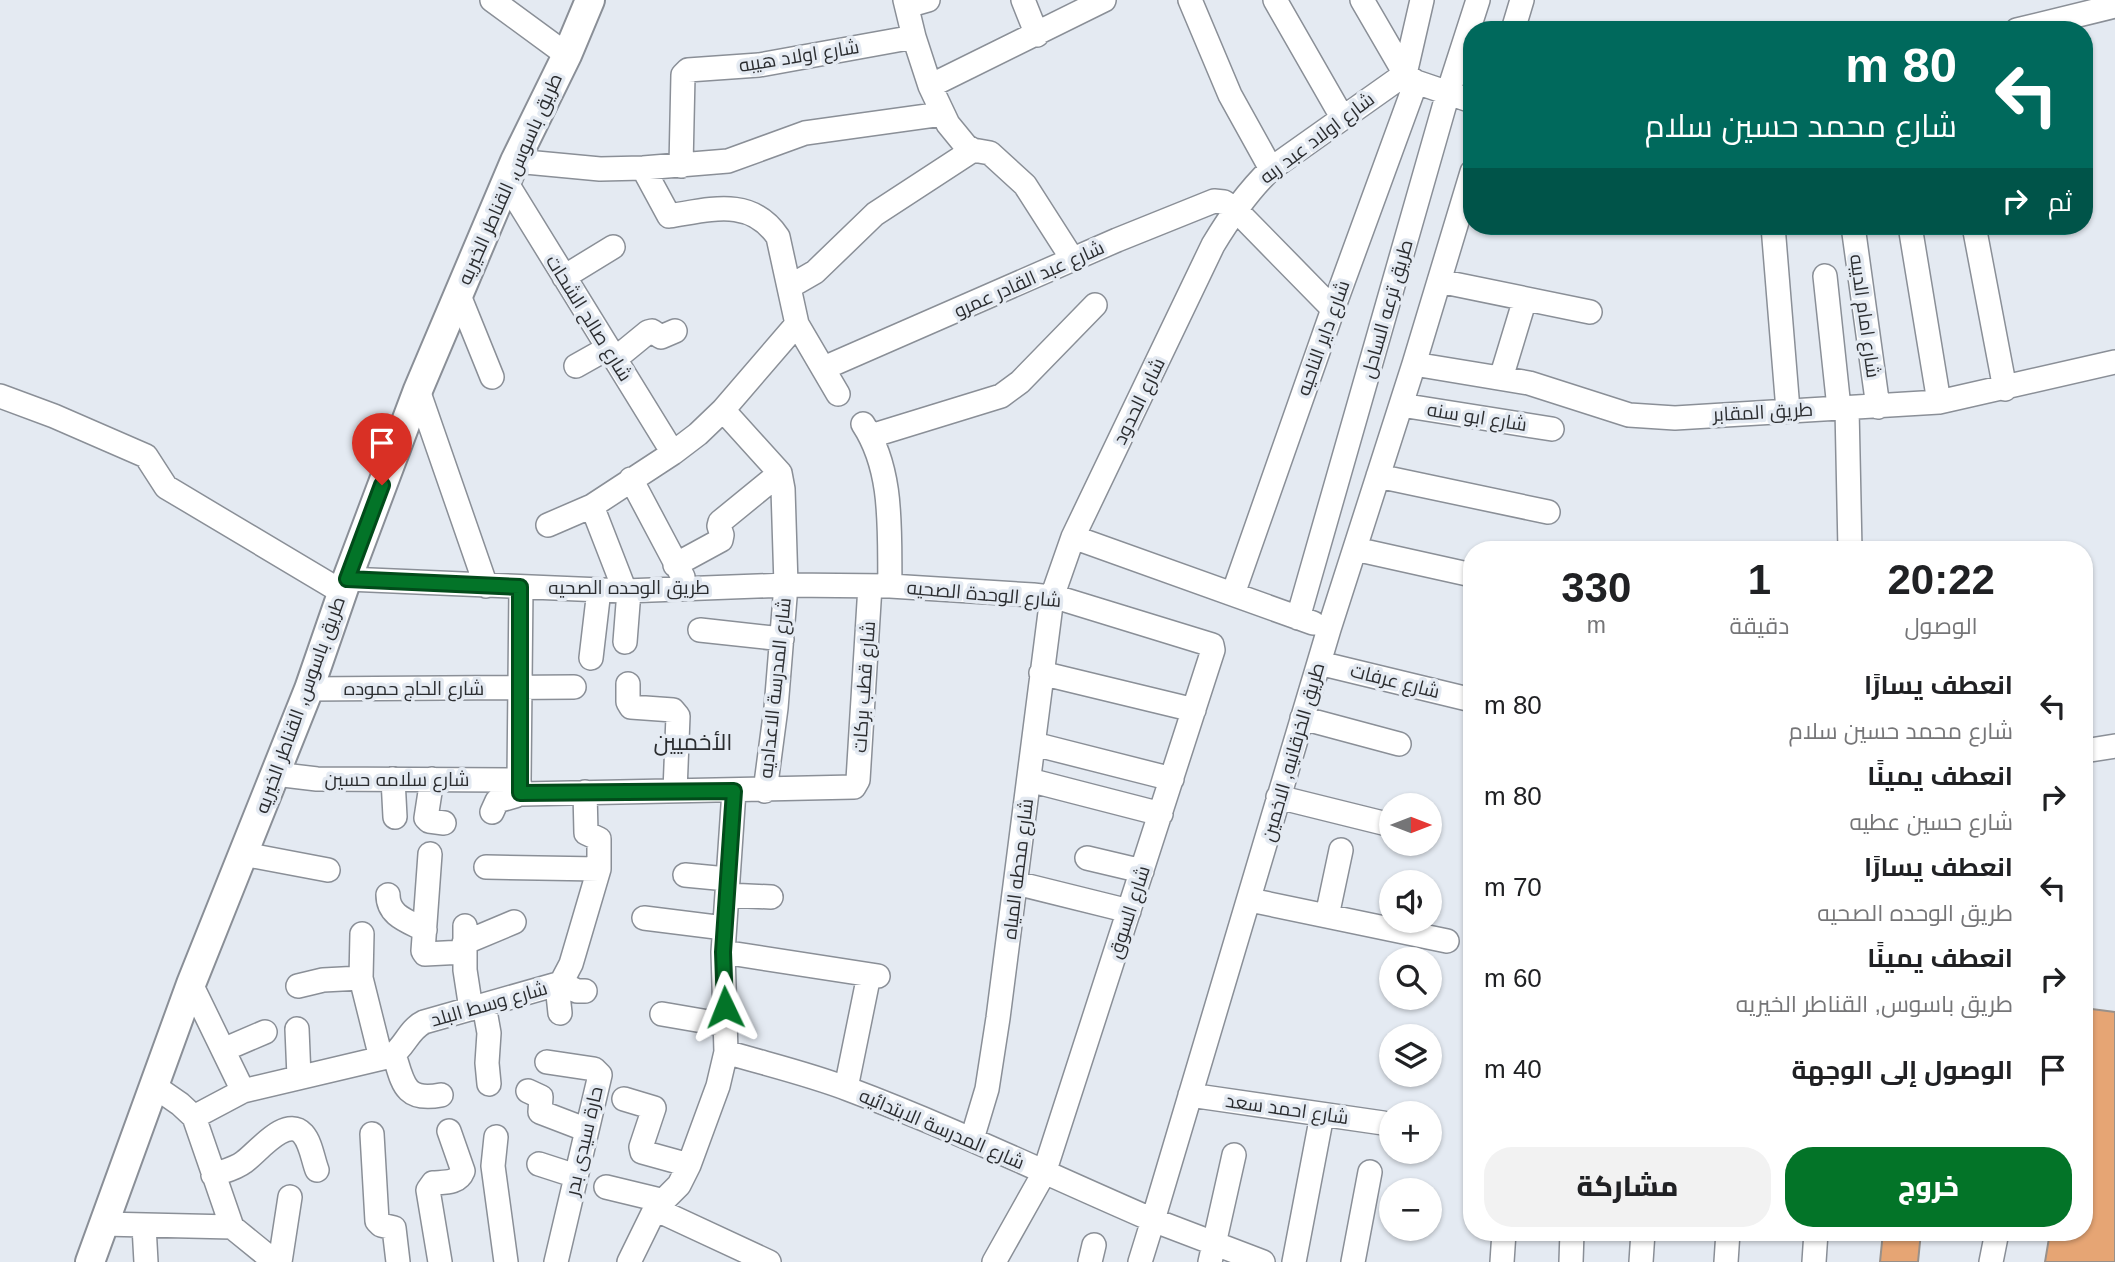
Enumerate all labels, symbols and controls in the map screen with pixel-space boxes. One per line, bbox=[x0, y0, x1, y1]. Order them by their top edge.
street label: شارع اولاد هيبه bbox=[737, 36, 861, 79]
text: 80 m bbox=[1845, 38, 1957, 92]
icon: left bbox=[1981, 49, 2072, 140]
street label: طريق باسوس, القناطر الخيريه bbox=[454, 70, 568, 289]
street label: شارع اولاد عبد ربه bbox=[1256, 88, 1380, 190]
text: شارع محمد حسين سلام bbox=[1645, 108, 1957, 144]
icon: right bbox=[1996, 182, 2034, 220]
text: ثم bbox=[2048, 187, 2072, 217]
street label: شارع عبد القادر عمرو bbox=[951, 236, 1109, 324]
street label: طريق ترعه الساحل bbox=[1357, 237, 1419, 381]
street label: شارع صالح الشحات bbox=[539, 251, 636, 386]
street label: شارع امام الديبه bbox=[1843, 253, 1884, 379]
street label: شارع داير الناحيه bbox=[1292, 278, 1356, 399]
street label: شارع الحدود bbox=[1109, 354, 1172, 449]
street label: شارع ابو سنه bbox=[1425, 399, 1528, 438]
street label: طريق المقابر bbox=[1711, 399, 1814, 427]
pin bbox=[352, 413, 412, 485]
icon: arrive bbox=[363, 424, 401, 462]
text: 1 bbox=[1748, 556, 1771, 603]
text: 20:22 bbox=[1887, 556, 1995, 603]
text: 330 bbox=[1561, 564, 1631, 611]
street label: طريق الوحده الصحيه bbox=[548, 577, 710, 600]
street label: شارع الوحدة الصحيه bbox=[906, 577, 1062, 614]
street label: طريق باسوس, القناطر الخيريه bbox=[251, 594, 351, 817]
street label: شارع المدرسة الاعداديه bbox=[755, 597, 798, 780]
text: m bbox=[1587, 612, 1606, 638]
text: دقيقة bbox=[1729, 613, 1789, 639]
text: الوصول bbox=[1904, 613, 1978, 639]
street label: شارع قطب بركات bbox=[849, 620, 882, 754]
street label: طريق الخرقانيه, الاخمين bbox=[1257, 660, 1331, 844]
street label: شارع عرفات bbox=[1347, 660, 1442, 705]
text: انعطف يسارًا bbox=[1864, 670, 2013, 700]
street label: شارع الحاج حموده bbox=[344, 678, 484, 702]
icon: left bbox=[2034, 687, 2072, 725]
text: 80 m bbox=[1484, 690, 1542, 720]
text: شارع محمد حسين سلام bbox=[1789, 718, 2013, 744]
district label: الأخميين bbox=[654, 729, 732, 756]
text: انعطف يمينًا bbox=[1867, 761, 2013, 791]
street label: شارع سلامه حسين bbox=[325, 769, 469, 793]
icon: right bbox=[2034, 778, 2072, 816]
text: 80 m bbox=[1484, 781, 1542, 811]
north arrow bbox=[1379, 793, 1442, 856]
map controls bbox=[1379, 793, 1442, 1241]
street label: شارع محطه المياه bbox=[999, 797, 1040, 941]
text: شارع حسين عطيه bbox=[1849, 809, 2013, 835]
text: انعطف يسارًا bbox=[1864, 852, 2013, 882]
street label: شارع السوق bbox=[1104, 863, 1157, 962]
icon: left bbox=[2034, 869, 2072, 907]
button: sound bbox=[1379, 870, 1442, 933]
text: 70 m bbox=[1484, 872, 1542, 902]
text: طريق الوحده الصحيه bbox=[1817, 900, 2013, 926]
text: انعطف يمينًا bbox=[1867, 943, 2013, 973]
button: search bbox=[1379, 947, 1442, 1010]
icon: right bbox=[2034, 960, 2072, 998]
text: 60 m bbox=[1484, 963, 1542, 993]
position arrow bbox=[688, 970, 762, 1044]
street label: شارع وسط البلد bbox=[428, 977, 551, 1034]
text: طريق باسوس, القناطر الخيريه bbox=[1736, 991, 2013, 1017]
button: layers bbox=[1379, 1024, 1442, 1087]
icon: arrive bbox=[2034, 1051, 2072, 1089]
text: 40 m bbox=[1484, 1054, 1542, 1084]
text: الوصول إلى الوجهة bbox=[1791, 1055, 2013, 1085]
street label: حارة سيدى بدر bbox=[561, 1084, 608, 1199]
street label: شارع المدرسة الابتدائيه bbox=[855, 1085, 1028, 1176]
street label: شارع احمد سعد bbox=[1224, 1090, 1350, 1131]
button: + bbox=[1379, 1101, 1442, 1164]
button: مشاركة bbox=[1484, 1147, 1771, 1227]
button: خروج bbox=[1785, 1147, 2072, 1227]
button: − bbox=[1379, 1178, 1442, 1241]

